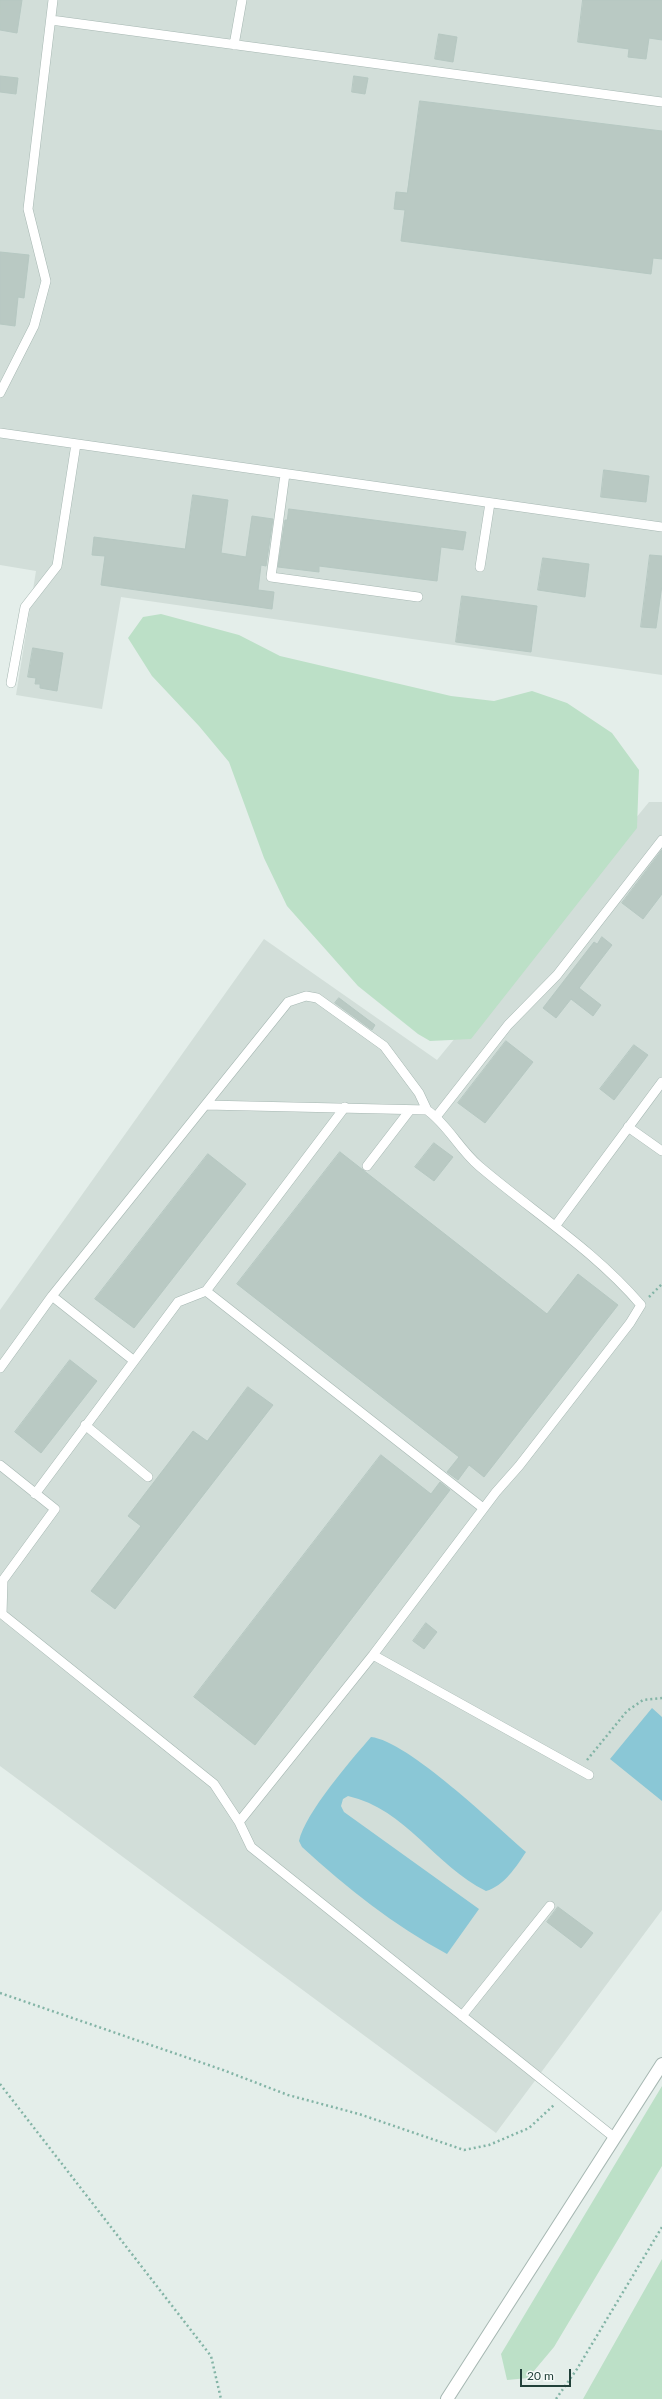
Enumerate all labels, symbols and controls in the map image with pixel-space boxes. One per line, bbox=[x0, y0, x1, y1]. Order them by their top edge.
scale bar bbox=[522, 2361, 573, 2387]
text: 20 m bbox=[527, 2368, 554, 2383]

